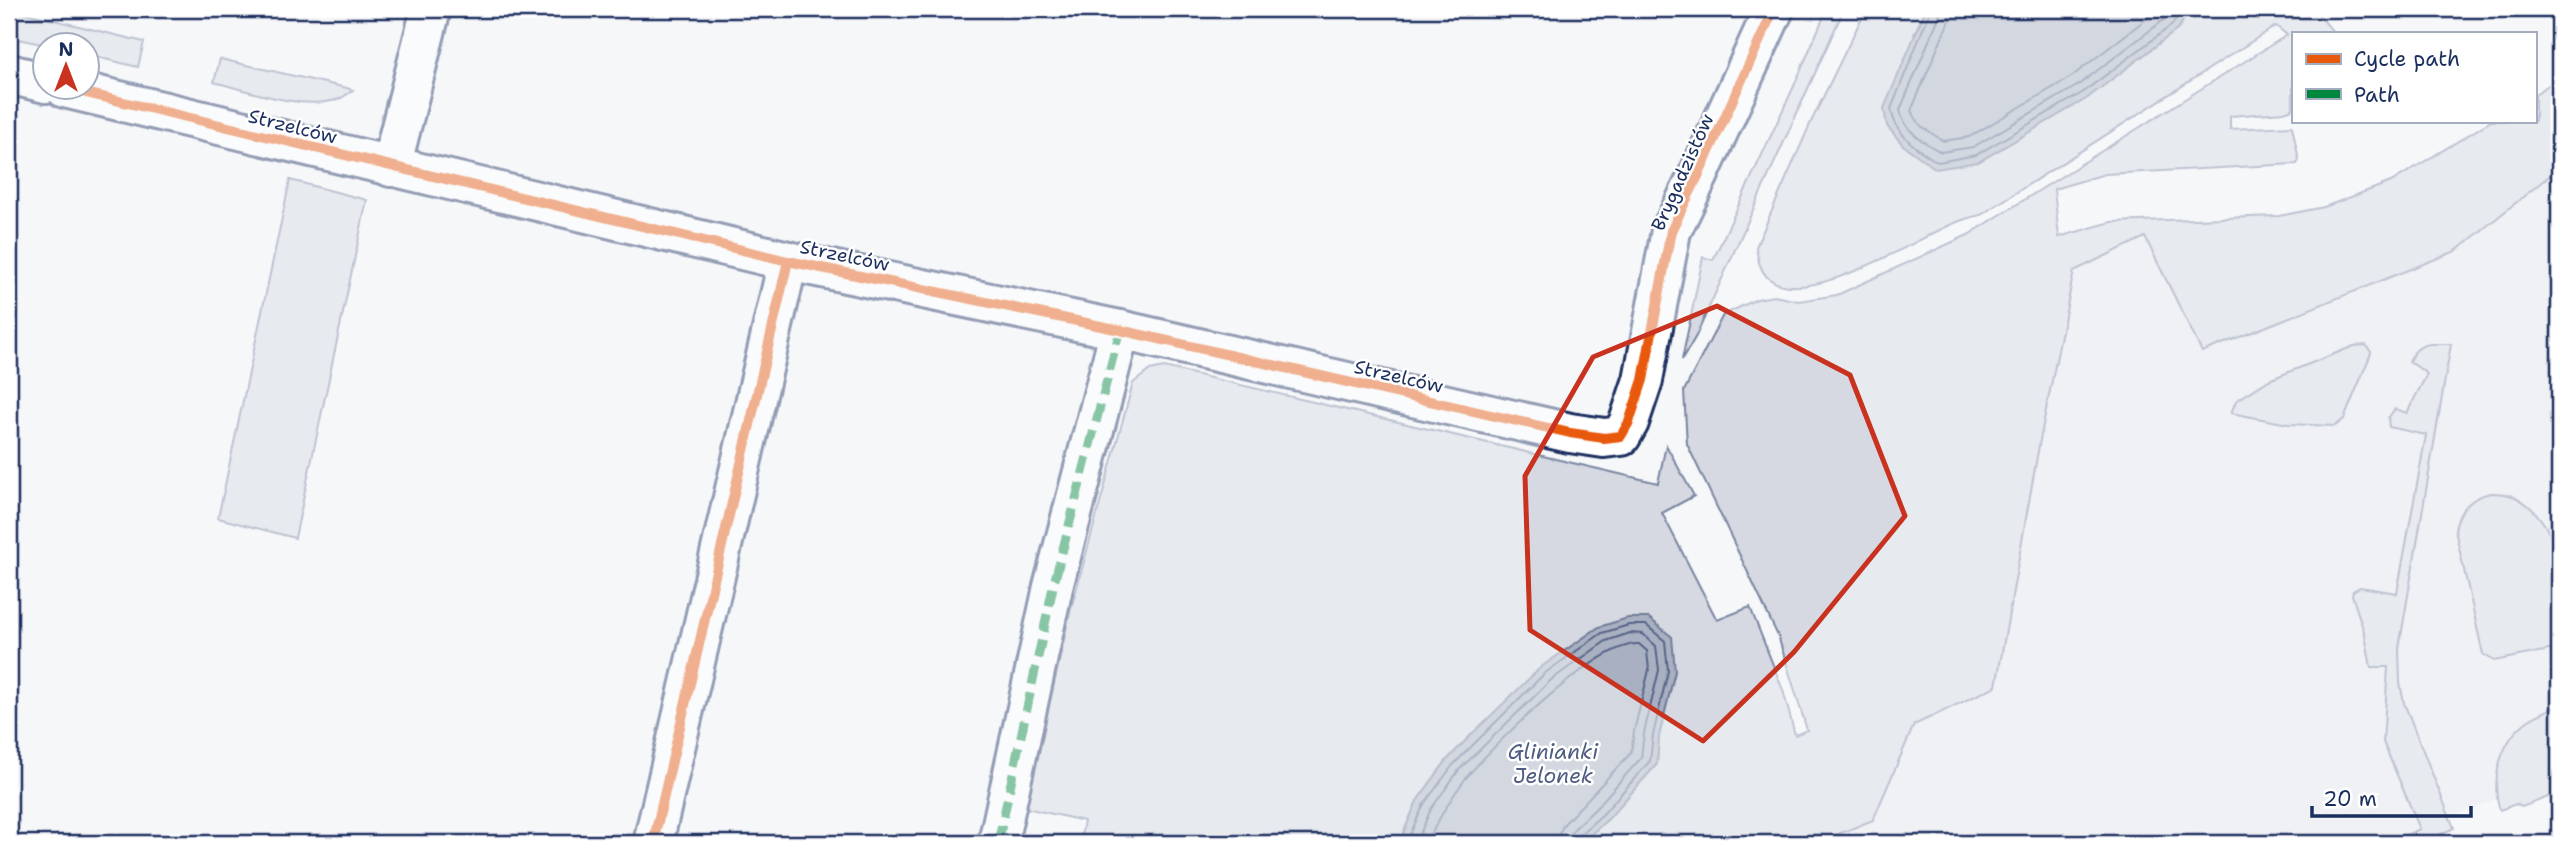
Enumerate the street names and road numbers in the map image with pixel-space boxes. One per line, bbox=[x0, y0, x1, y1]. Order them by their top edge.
street label: Strzelców bbox=[246, 103, 340, 150]
street label: Brygadzistów bbox=[1645, 110, 1719, 235]
street label: Strzelców bbox=[798, 234, 892, 277]
street label: Strzelców bbox=[1352, 354, 1446, 399]

